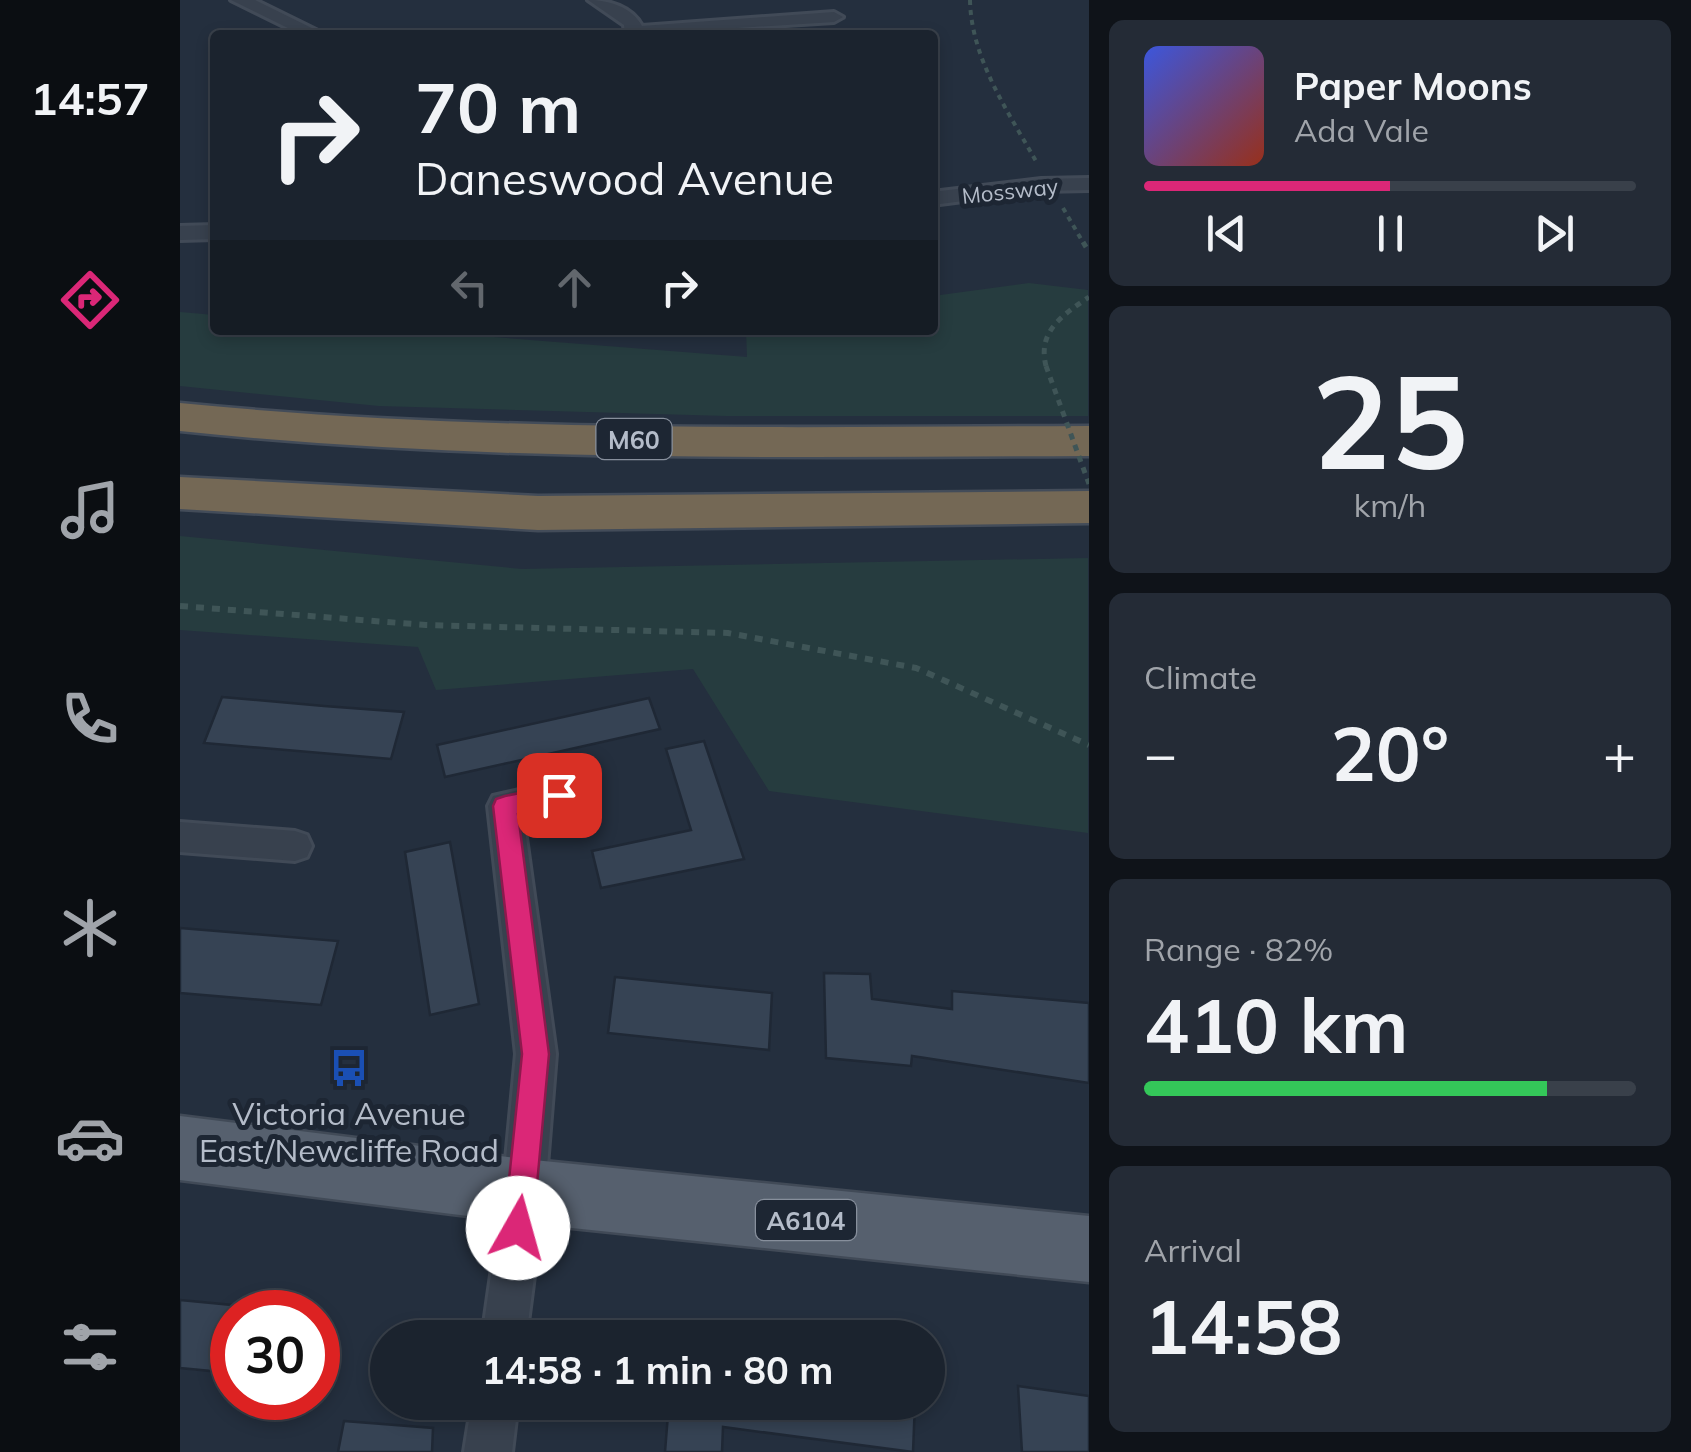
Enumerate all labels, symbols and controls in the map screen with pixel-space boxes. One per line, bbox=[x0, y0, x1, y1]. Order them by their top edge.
text: Paper Moons bbox=[1294, 62, 1532, 110]
text: 70 m bbox=[415, 63, 581, 151]
text: 14:57 bbox=[30, 70, 150, 126]
icon: right bbox=[250, 70, 380, 200]
text: Ada Vale bbox=[1294, 110, 1429, 150]
text: Daneswood Avenue bbox=[415, 150, 834, 206]
street label: Mossway bbox=[960, 172, 1060, 210]
icon: previous bbox=[1199, 206, 1254, 261]
icon: pause bbox=[1363, 206, 1418, 261]
icon: next bbox=[1527, 206, 1582, 261]
icon: left bbox=[442, 260, 497, 315]
icon: ahead bbox=[547, 260, 602, 315]
icon: right bbox=[652, 260, 707, 315]
icon: directions bbox=[55, 265, 125, 335]
text: 25 bbox=[1312, 338, 1468, 502]
road number: M60 bbox=[596, 419, 672, 459]
icon: music bbox=[55, 475, 125, 545]
text: km/h bbox=[1354, 485, 1426, 525]
text: Climate bbox=[1144, 657, 1257, 697]
icon: phone bbox=[55, 684, 125, 754]
text: 20° bbox=[1331, 706, 1449, 800]
text: − bbox=[1144, 719, 1177, 788]
text: + bbox=[1603, 719, 1636, 788]
pin bbox=[517, 753, 602, 838]
icon: arrive bbox=[532, 768, 587, 823]
icon: climate bbox=[55, 893, 125, 963]
text: Range · 82% bbox=[1144, 929, 1333, 969]
text: 410 km bbox=[1144, 978, 1408, 1072]
bus stop icon: Victoria Avenue East/Newcliffe Road bbox=[328, 1047, 370, 1089]
place label: Victoria Avenue East/Newcliffe Road bbox=[199, 1093, 499, 1170]
icon: car bbox=[55, 1103, 125, 1173]
position arrow bbox=[466, 1176, 570, 1280]
road number: A6104 bbox=[756, 1200, 856, 1240]
text: Arrival bbox=[1144, 1230, 1242, 1270]
text: 14:58 bbox=[1144, 1279, 1343, 1373]
speed limit sign: 30 bbox=[210, 1290, 340, 1420]
icon: filters bbox=[55, 1312, 125, 1382]
text: 14:58 · 1 min · 80 m bbox=[482, 1346, 833, 1394]

